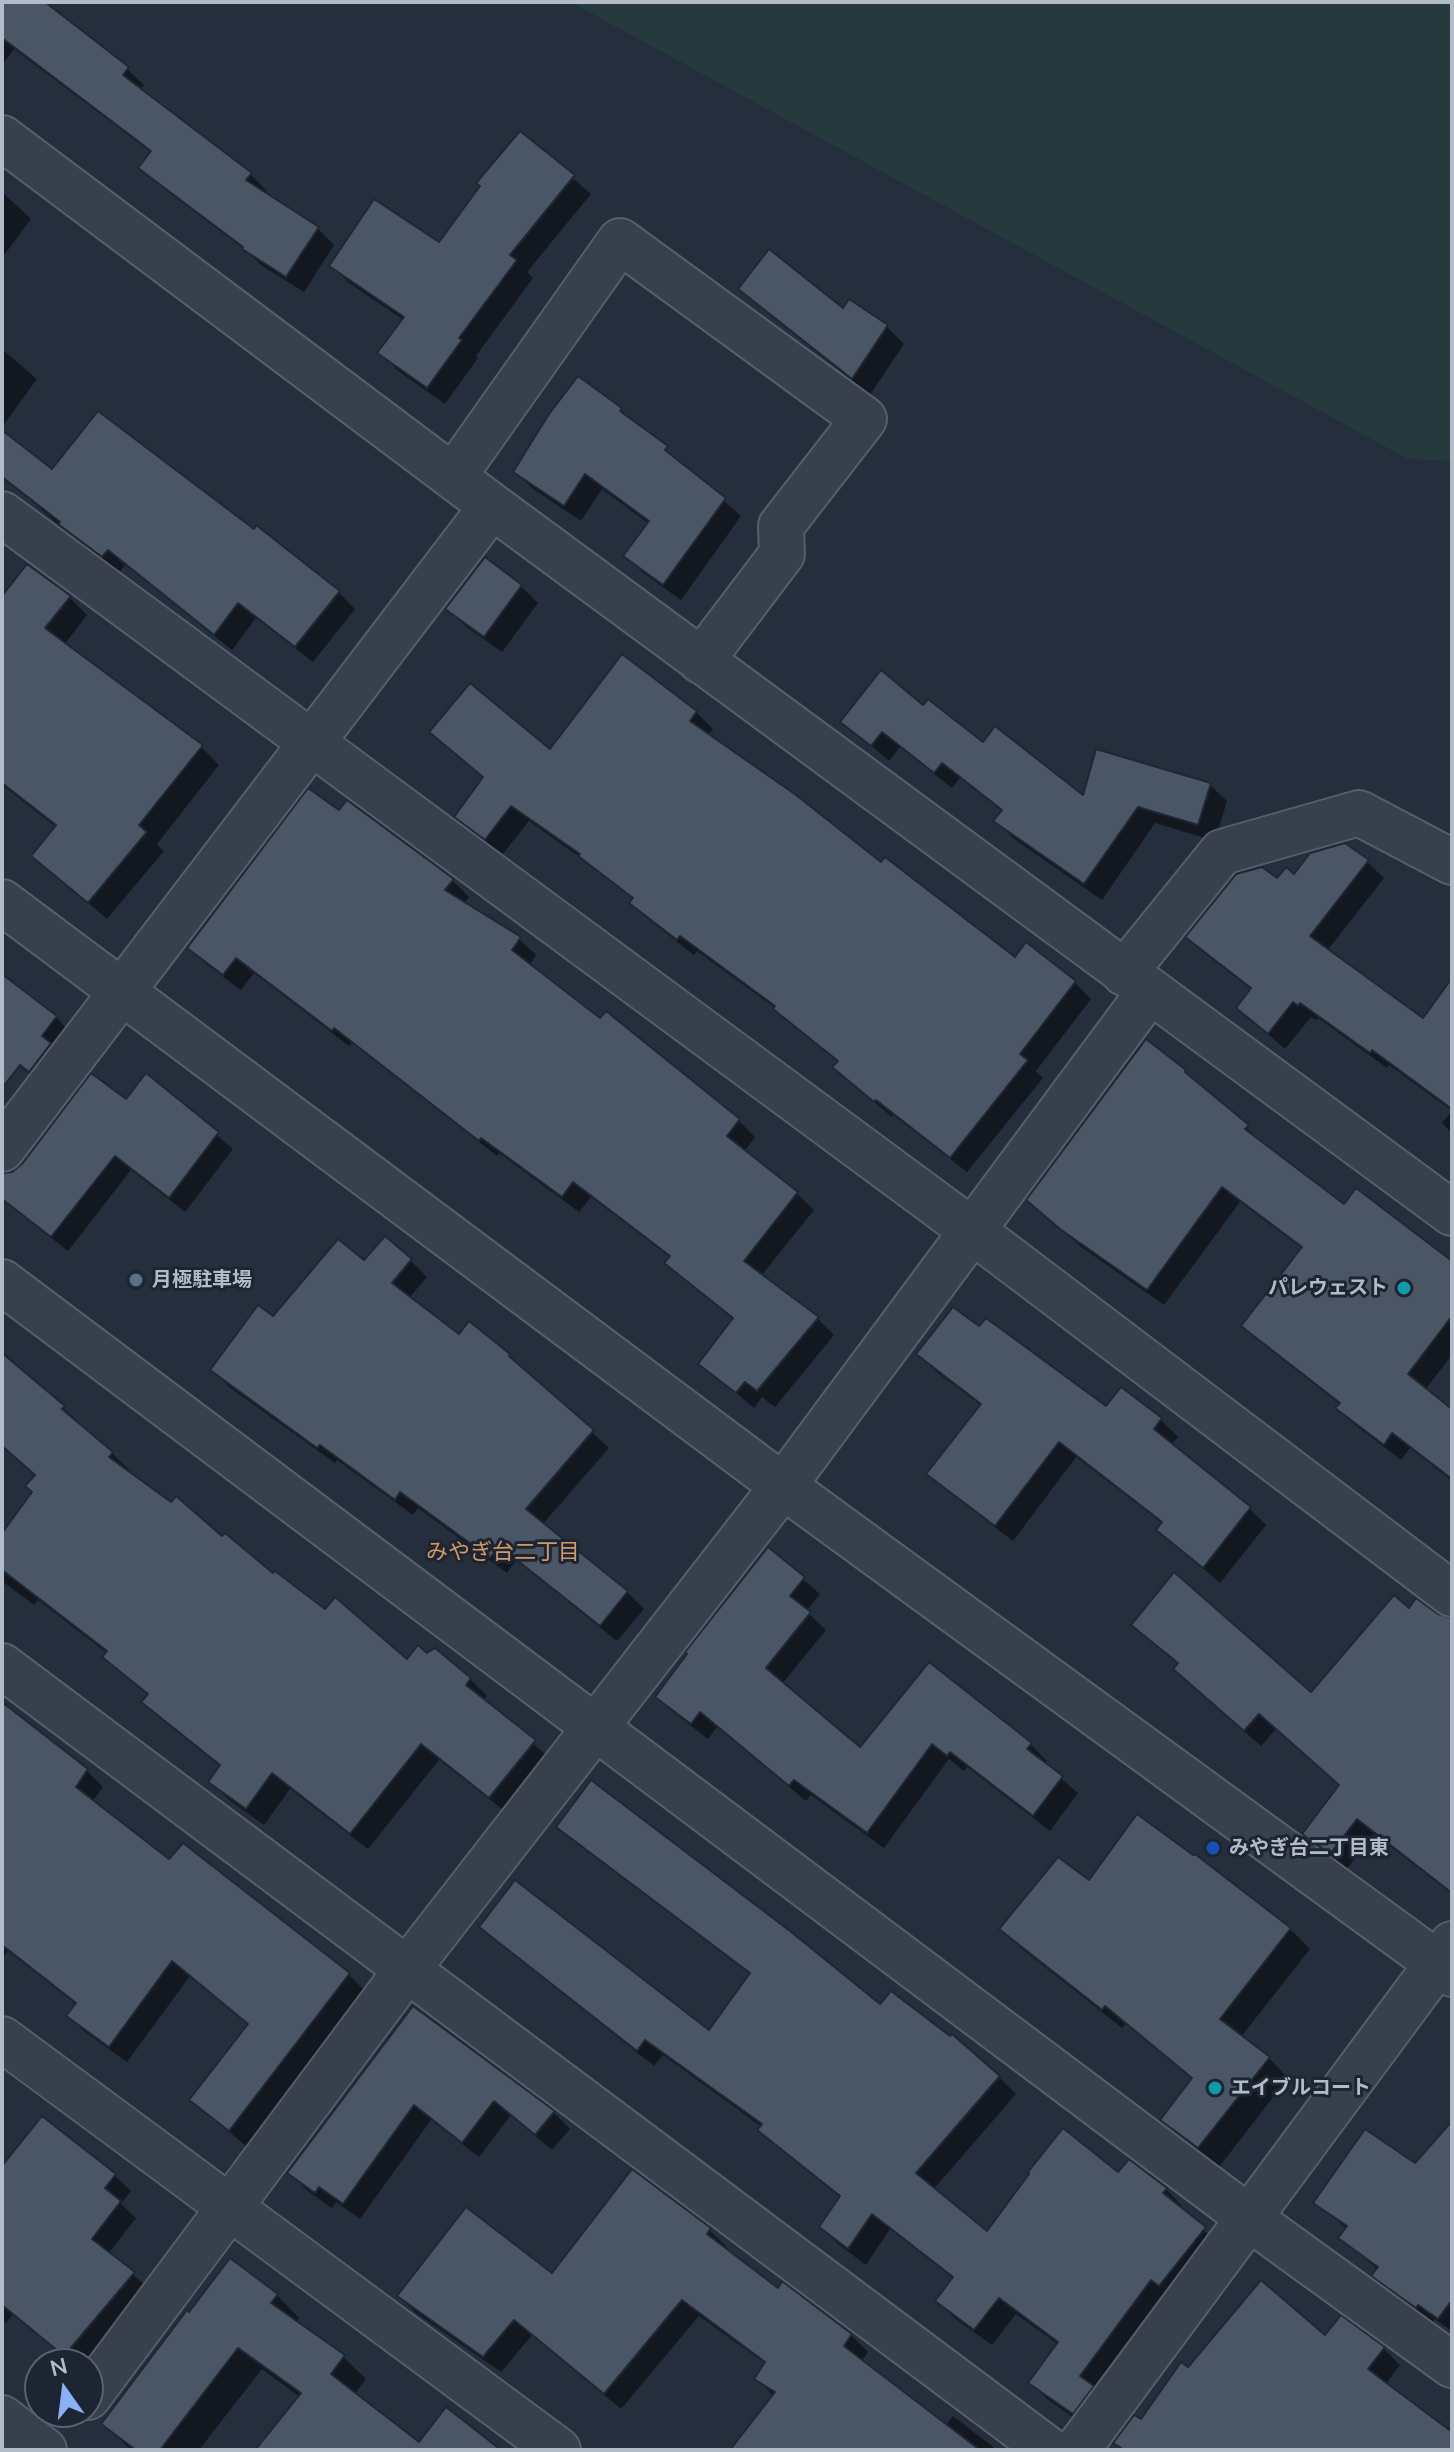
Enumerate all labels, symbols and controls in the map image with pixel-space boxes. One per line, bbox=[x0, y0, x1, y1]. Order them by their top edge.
place label: 月極駐車場 bbox=[152, 1268, 252, 1292]
marker: 月極駐車場 bbox=[127, 1271, 145, 1289]
place label: パレウェスト bbox=[1268, 1276, 1388, 1300]
marker: パレウェスト bbox=[1395, 1279, 1413, 1297]
district label: みやぎ台二丁目 bbox=[426, 1539, 580, 1565]
place label: みやぎ台二丁目東 bbox=[1229, 1836, 1389, 1860]
marker: みやぎ台二丁目東 bbox=[1204, 1839, 1222, 1857]
place label: エイブルコート bbox=[1231, 2076, 1371, 2100]
marker: エイブルコート bbox=[1206, 2079, 1224, 2097]
north arrow bbox=[24, 2348, 104, 2428]
text: N bbox=[47, 2351, 70, 2382]

